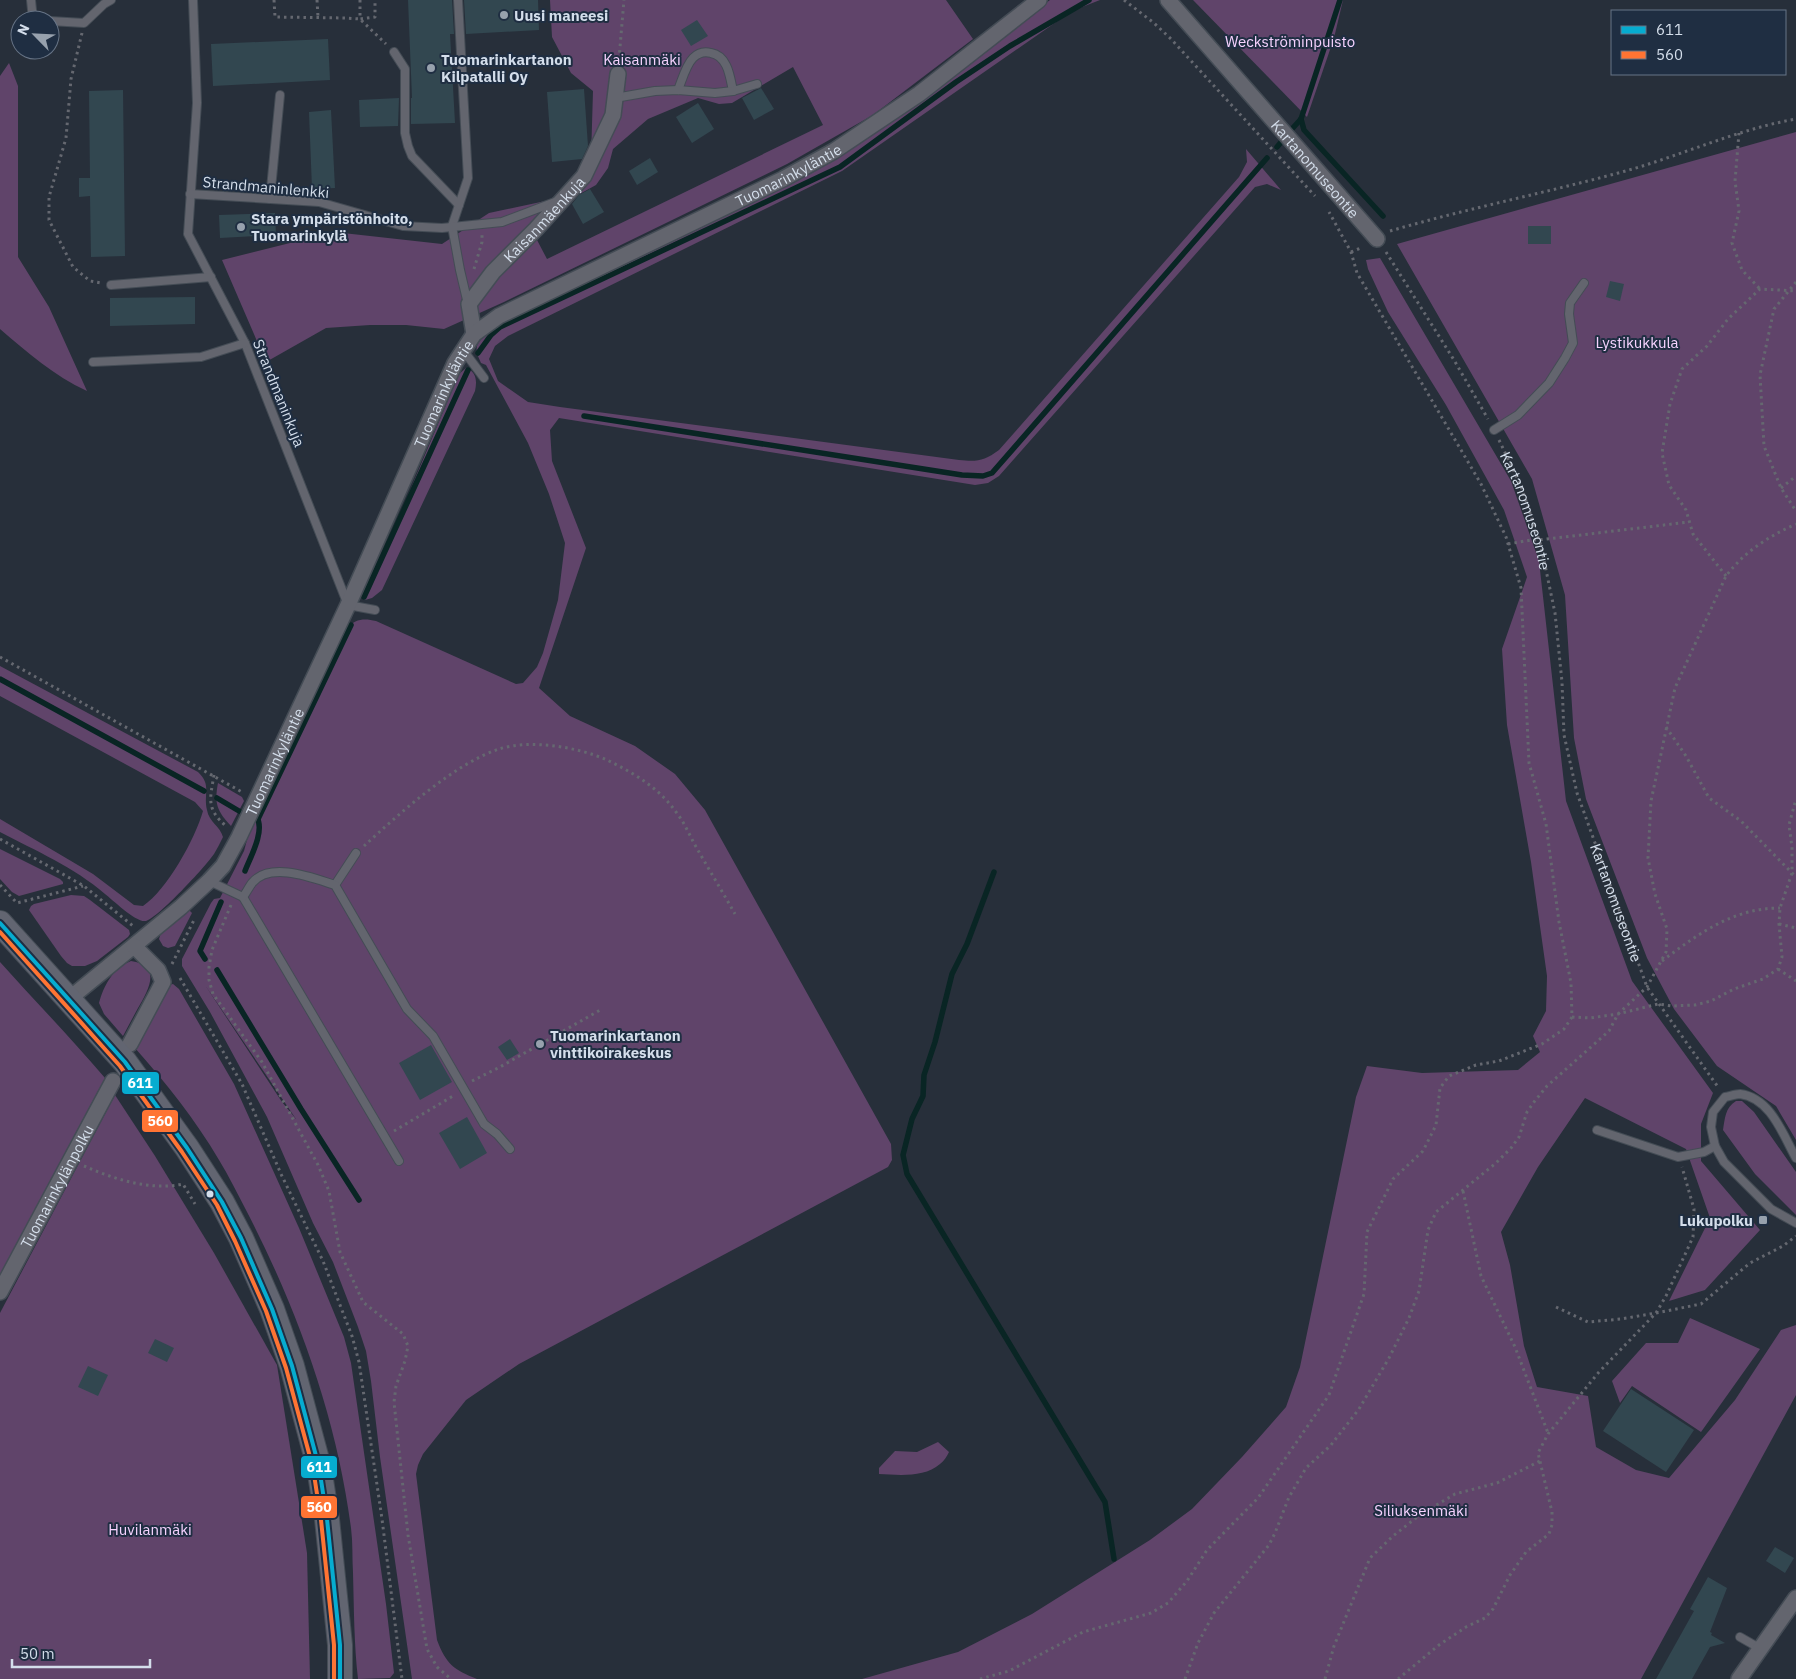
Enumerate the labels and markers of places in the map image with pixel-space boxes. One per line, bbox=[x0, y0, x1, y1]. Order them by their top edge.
place label: Uusi maneesi bbox=[514, 6, 608, 25]
marker: Uusi maneesi bbox=[498, 9, 510, 21]
place label: Tuomarinkartanon Kilpatalli Oy bbox=[441, 50, 572, 86]
marker: Tuomarinkartanon Kilpatalli Oy bbox=[425, 62, 437, 74]
place label: Stara ympäristönhoito, Tuomarinkylä bbox=[251, 209, 413, 245]
marker: Stara ympäristönhoito, Tuomarinkylä bbox=[235, 221, 247, 233]
place label: Tuomarinkartanon vinttikoirakeskus bbox=[550, 1026, 681, 1062]
marker: Tuomarinkartanon vinttikoirakeskus bbox=[534, 1038, 546, 1050]
unlabelled marker bbox=[205, 1189, 215, 1199]
place label: Lukupolku bbox=[1679, 1211, 1753, 1230]
marker: Lukupolku bbox=[1757, 1214, 1769, 1226]

